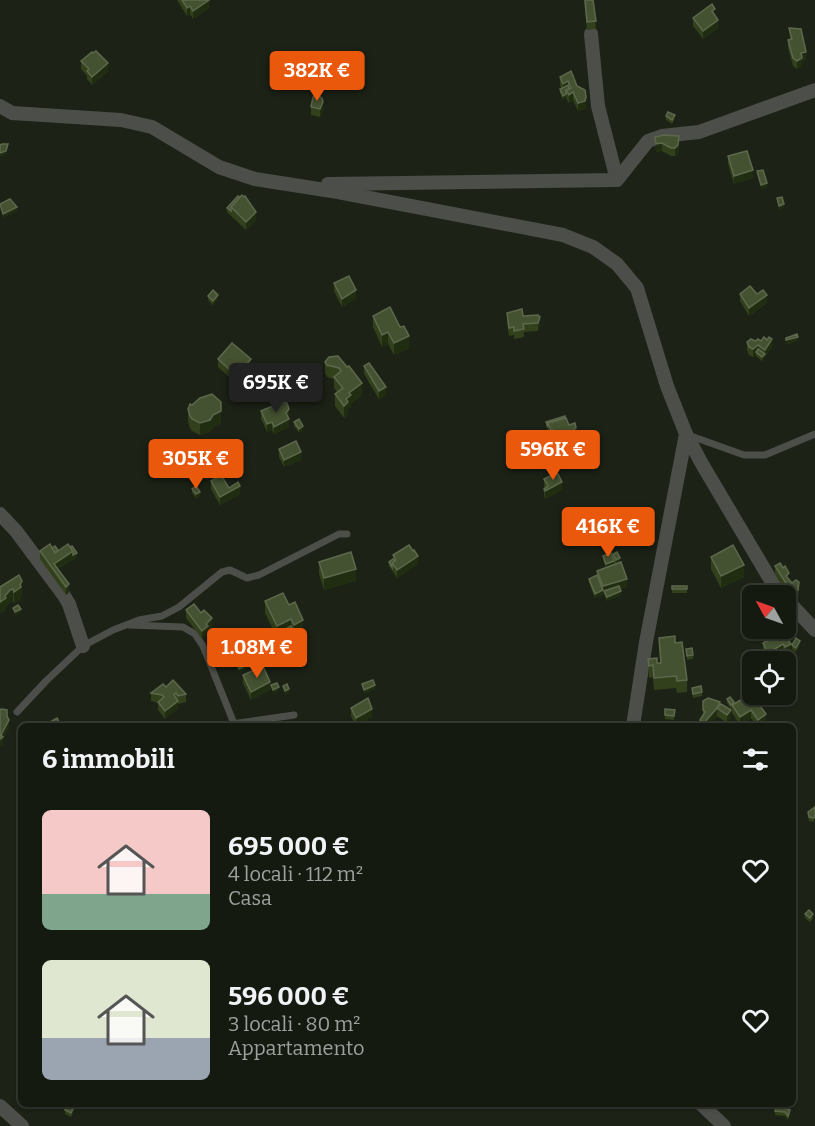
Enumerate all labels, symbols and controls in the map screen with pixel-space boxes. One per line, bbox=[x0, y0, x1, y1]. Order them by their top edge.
pin: 382K € bbox=[268, 51, 366, 102]
text: 382K € bbox=[284, 58, 350, 82]
pin: 695K € bbox=[227, 363, 325, 414]
text: 695K € bbox=[243, 370, 309, 394]
pin: 596K € bbox=[504, 430, 602, 481]
text: 596K € bbox=[520, 437, 586, 461]
pin: 305K € bbox=[147, 439, 245, 490]
text: 305K € bbox=[162, 446, 230, 470]
pin: 416K € bbox=[559, 507, 657, 558]
text: 416K € bbox=[576, 514, 640, 538]
north arrow bbox=[742, 585, 796, 639]
map controls bbox=[742, 585, 796, 705]
pin: 1.08M € bbox=[202, 628, 312, 679]
text: 1.08M € bbox=[221, 635, 293, 659]
button: locate bbox=[742, 651, 796, 705]
icon: filters bbox=[739, 743, 772, 776]
text: 6 immobili bbox=[42, 744, 175, 775]
text: 695 000 € bbox=[228, 831, 350, 862]
icon: home bbox=[90, 834, 162, 906]
icon: heart bbox=[739, 854, 772, 887]
text: 4 locali · 112 m² bbox=[228, 862, 363, 886]
text: Casa bbox=[228, 886, 272, 910]
text: 596 000 € bbox=[228, 981, 350, 1012]
icon: home bbox=[90, 984, 162, 1056]
icon: heart bbox=[739, 1004, 772, 1037]
text: 3 locali · 80 m² bbox=[228, 1012, 360, 1036]
text: Appartamento bbox=[228, 1036, 365, 1060]

